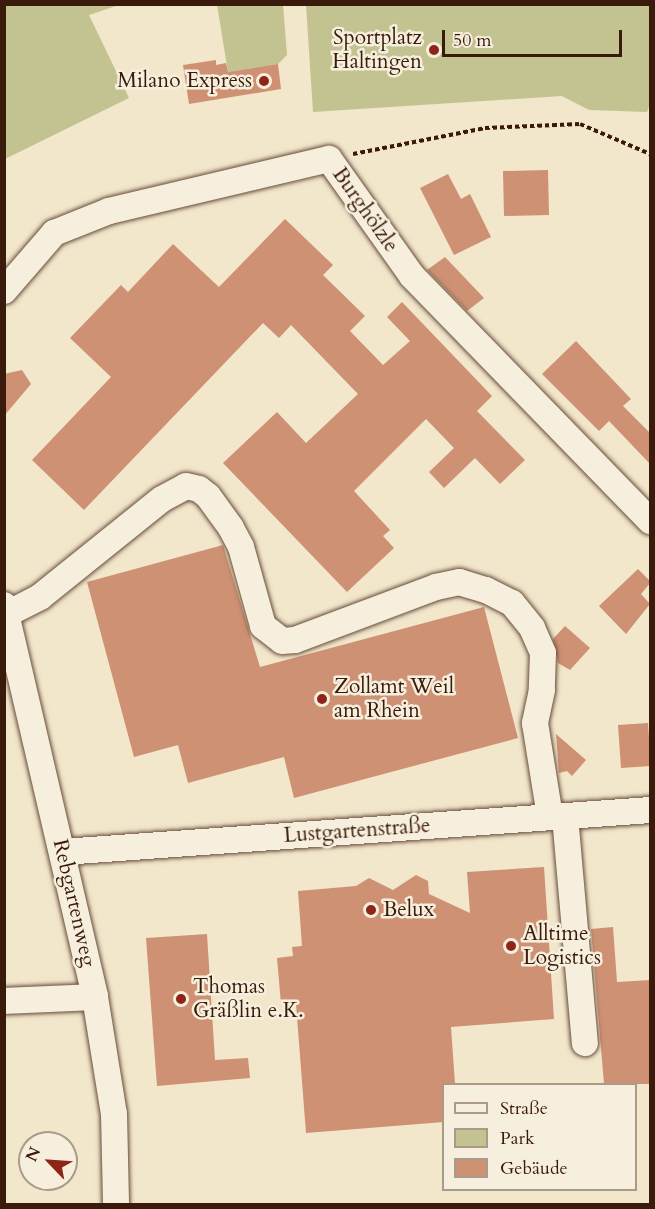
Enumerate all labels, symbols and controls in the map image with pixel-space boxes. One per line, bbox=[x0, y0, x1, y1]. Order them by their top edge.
scale bar bbox=[445, 18, 625, 56]
place label: Sportplatz Haltingen bbox=[332, 25, 422, 75]
text: 50 m bbox=[453, 28, 492, 53]
marker: Sportplatz Haltingen bbox=[427, 43, 441, 57]
place label: Milano Express bbox=[117, 68, 252, 94]
marker: Milano Express bbox=[257, 74, 271, 88]
street label: Burghölzle bbox=[327, 163, 403, 257]
place label: Zollamt Weil am Rhein bbox=[334, 674, 454, 724]
marker: Zollamt Weil am Rhein bbox=[315, 692, 329, 706]
street label: Lustgartenstraße bbox=[283, 813, 431, 849]
street label: Rebgartenweg bbox=[47, 837, 101, 969]
place label: Belux bbox=[383, 897, 434, 923]
marker: Belux bbox=[364, 903, 378, 917]
place label: Alltime Logistics bbox=[523, 921, 601, 971]
marker: Alltime Logistics bbox=[504, 939, 518, 953]
place label: Thomas Gräßlin e.K. bbox=[193, 974, 304, 1024]
marker: Thomas Gräßlin e.K. bbox=[174, 992, 188, 1006]
legend bbox=[442, 1083, 637, 1191]
text: Straße bbox=[500, 1096, 548, 1121]
text: Park bbox=[500, 1126, 535, 1151]
north arrow bbox=[18, 1131, 78, 1191]
text: N bbox=[21, 1143, 46, 1165]
text: Gebäude bbox=[500, 1156, 568, 1181]

